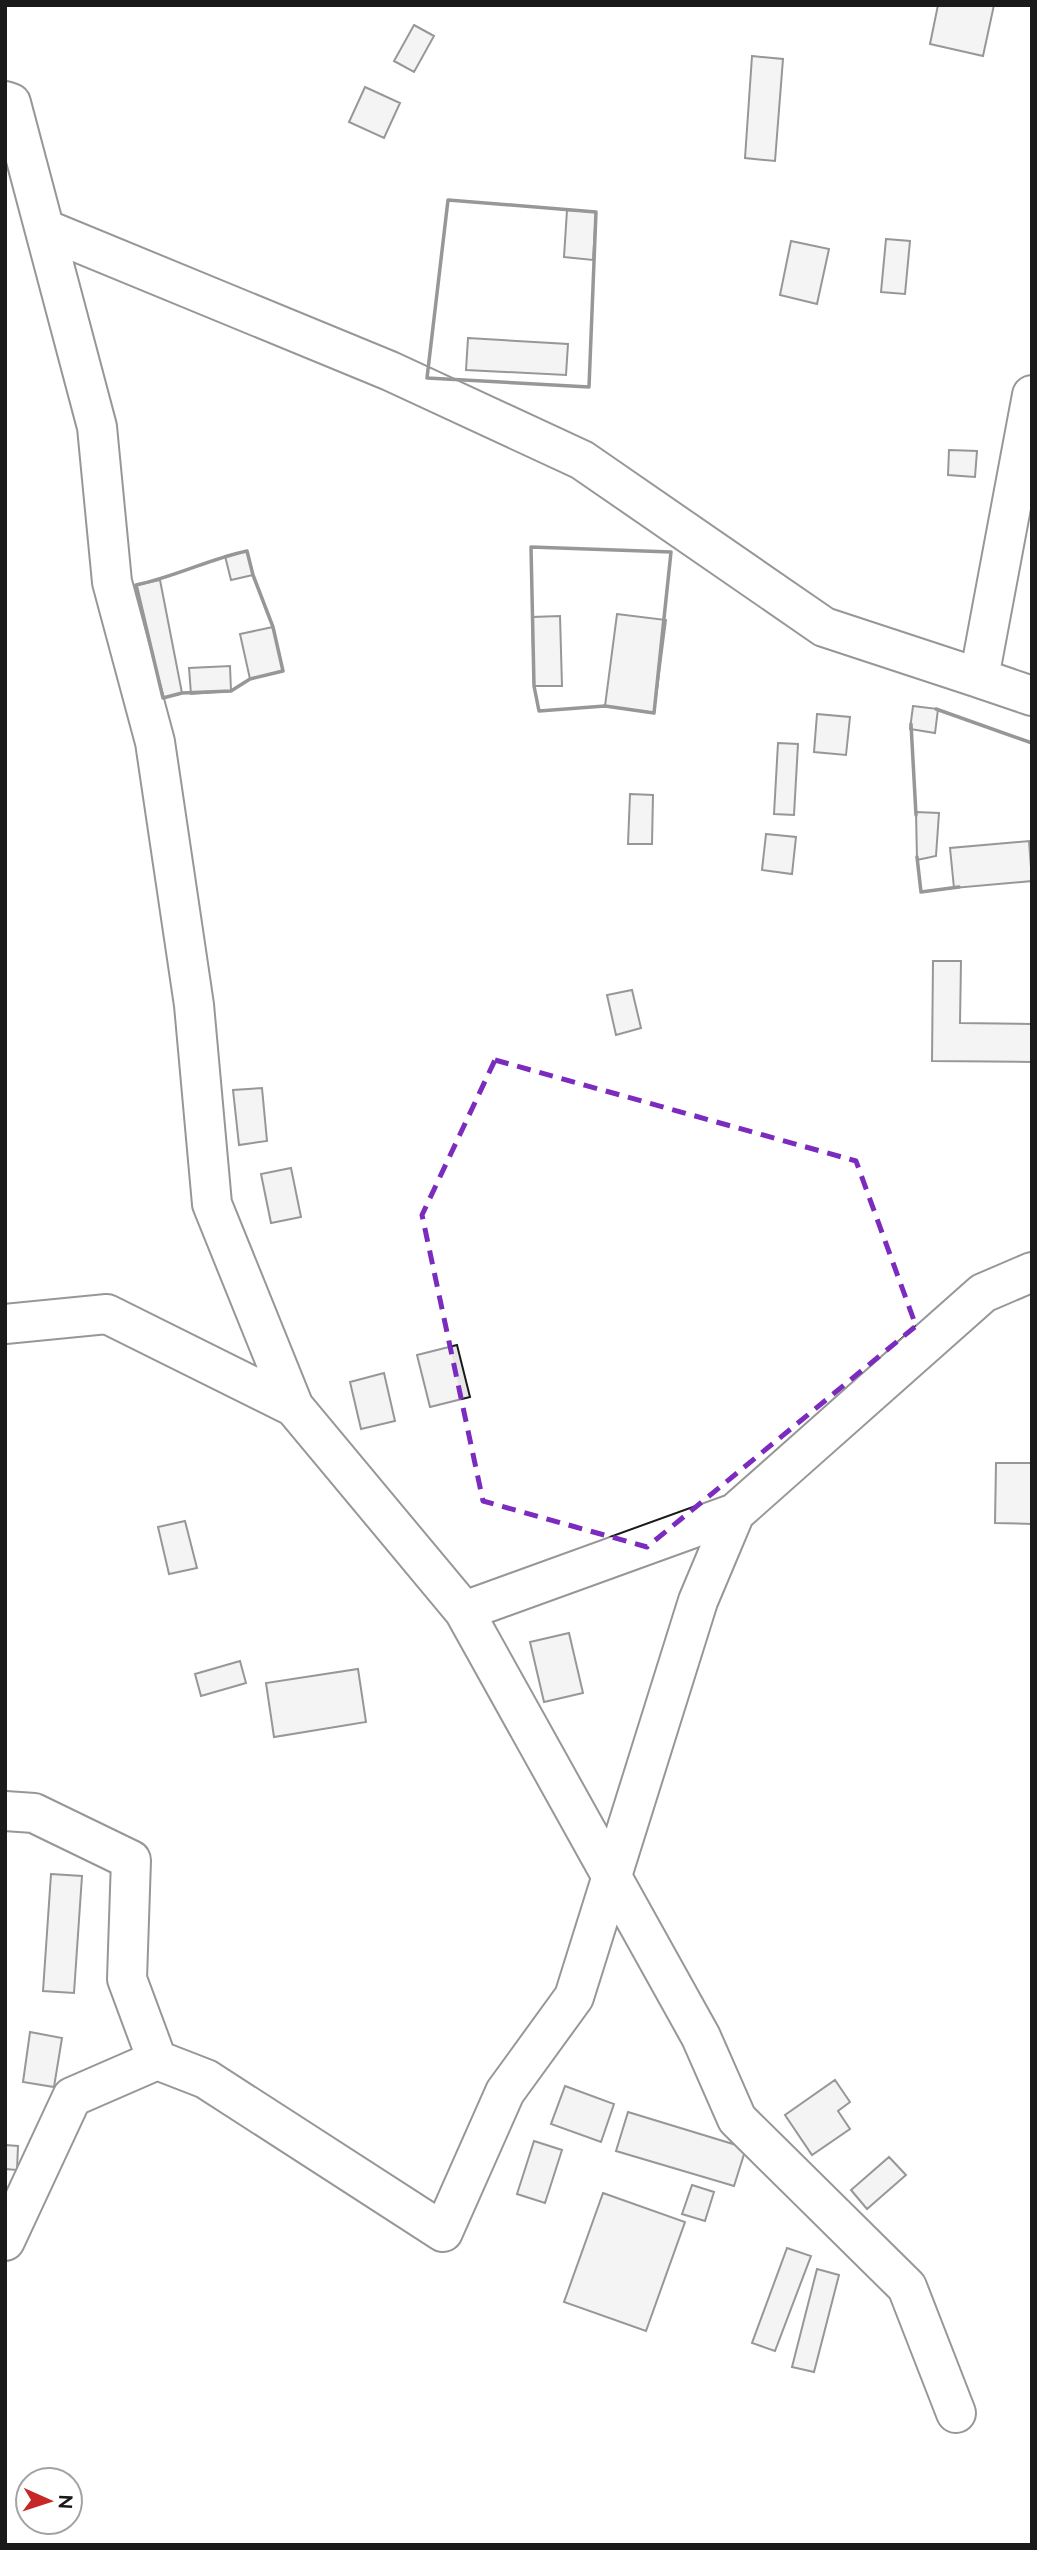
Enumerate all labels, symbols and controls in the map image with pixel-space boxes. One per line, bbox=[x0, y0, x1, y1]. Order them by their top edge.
north arrow bbox=[14, 2466, 84, 2536]
text: N bbox=[55, 2494, 77, 2510]

